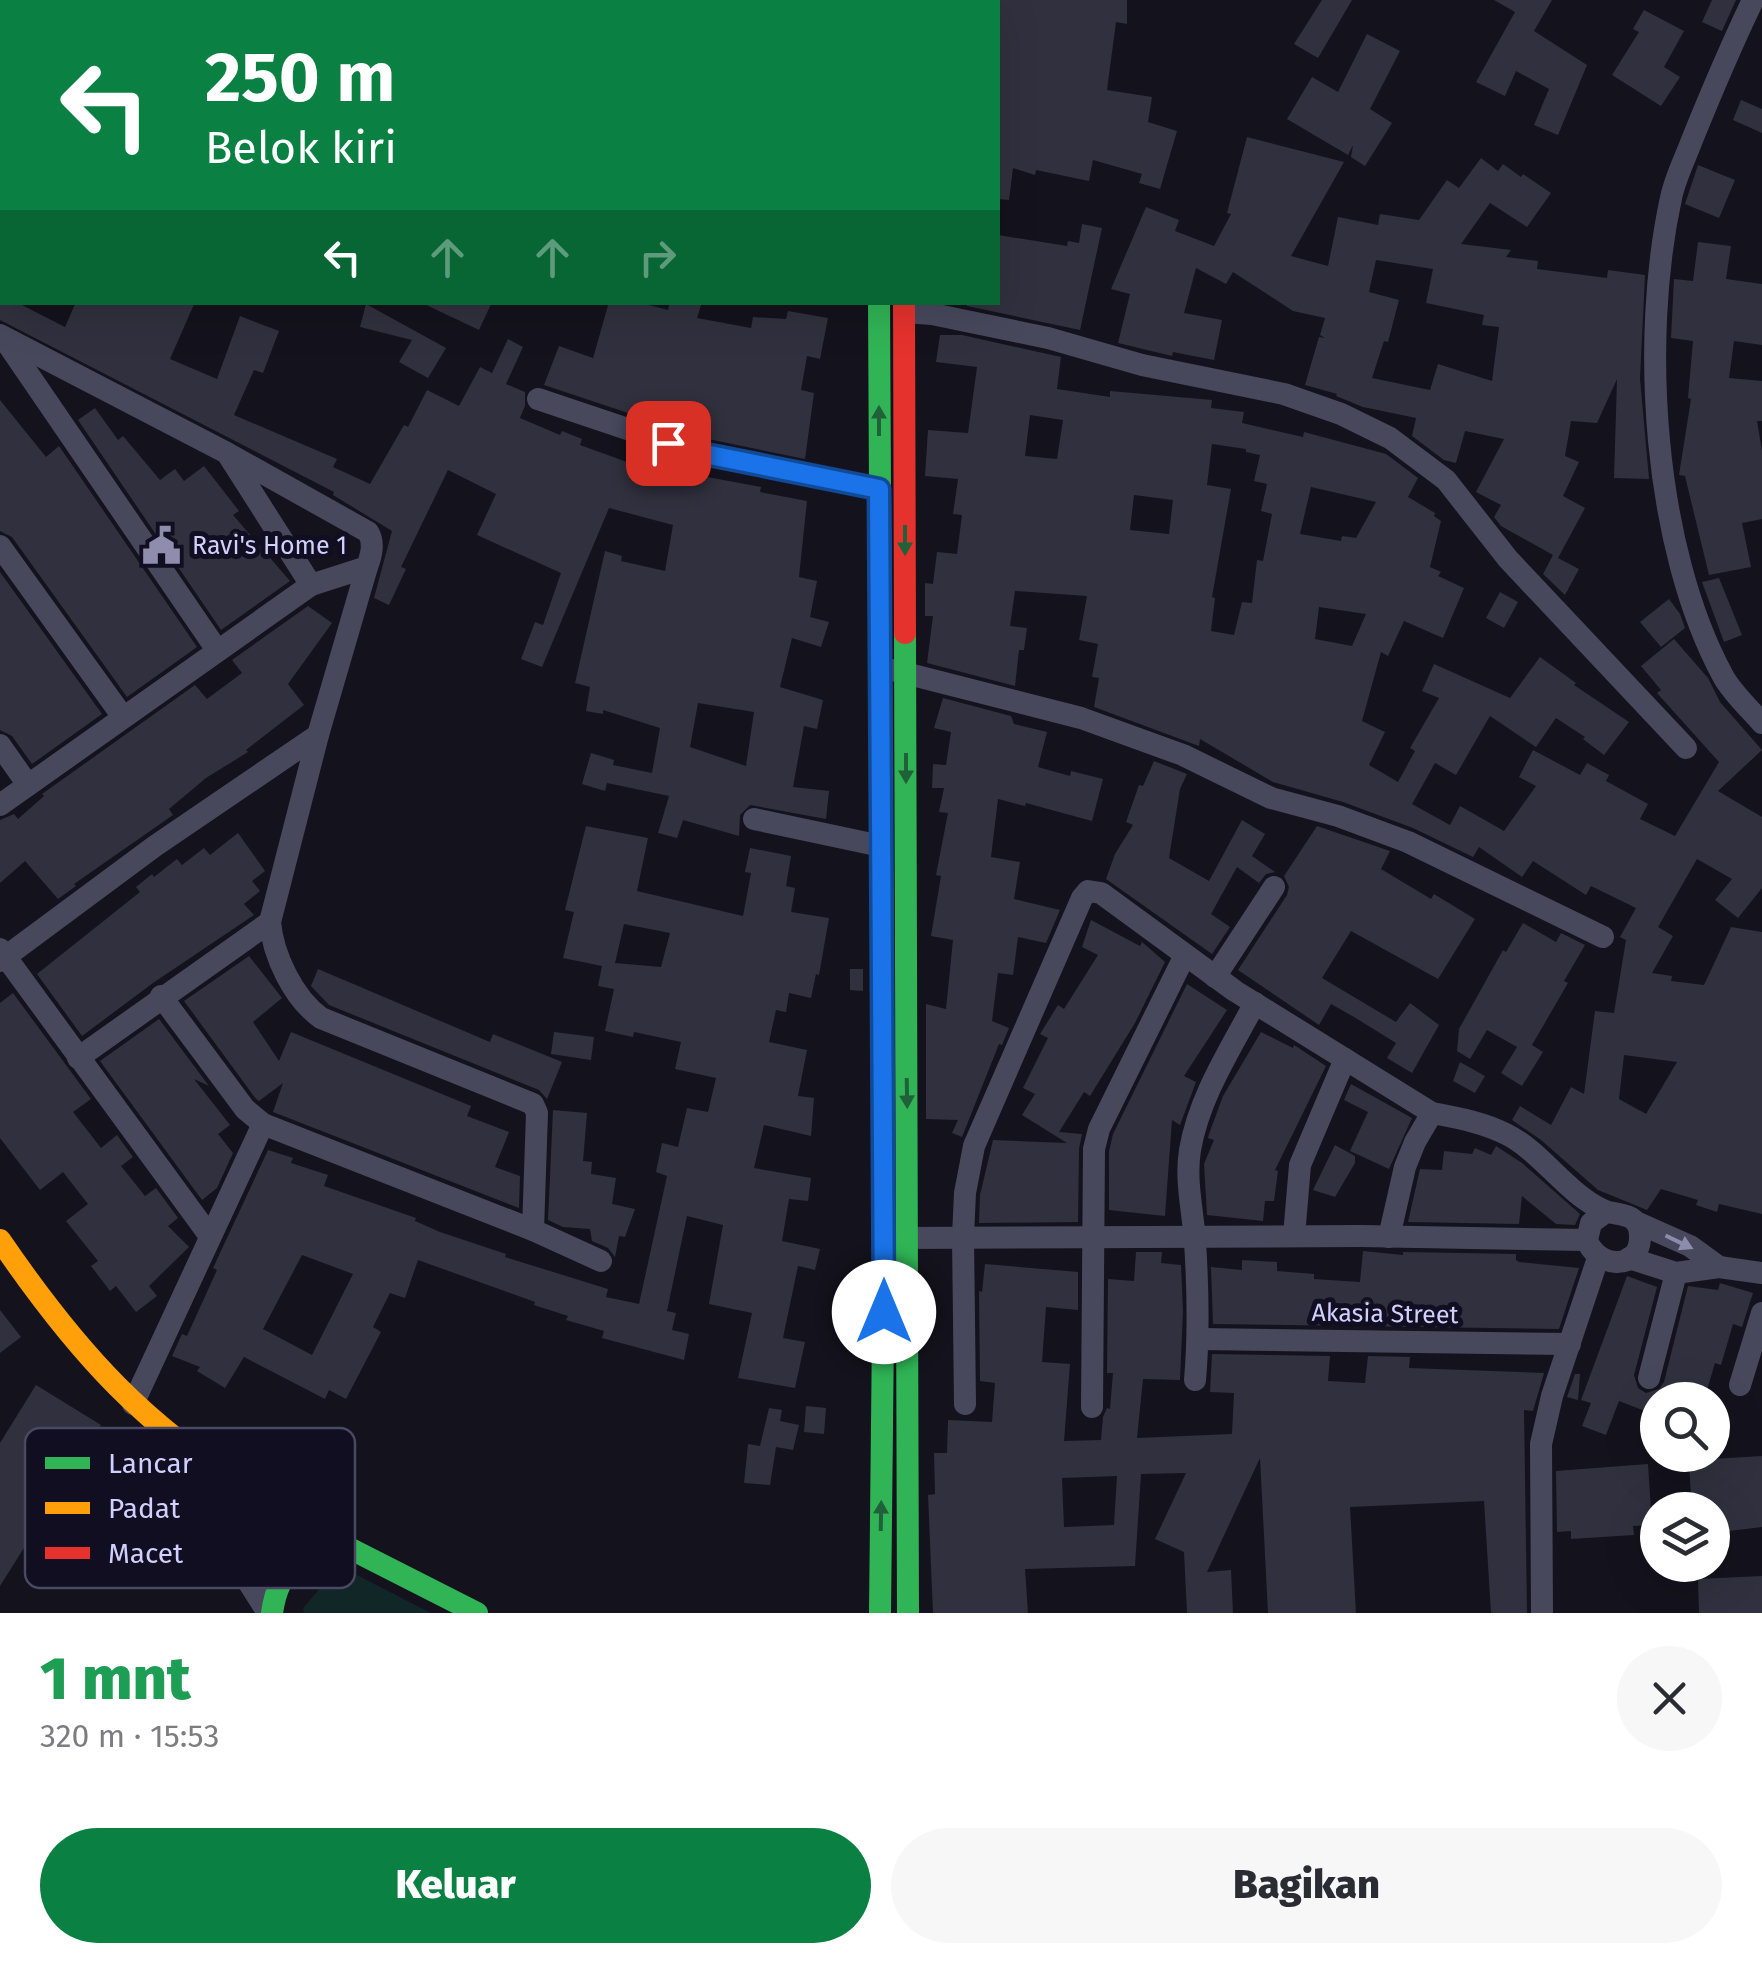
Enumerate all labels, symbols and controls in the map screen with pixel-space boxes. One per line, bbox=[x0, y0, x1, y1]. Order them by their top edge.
text: 250 m bbox=[205, 36, 395, 120]
icon: left bbox=[40, 40, 170, 170]
text: Belok kiri bbox=[205, 121, 397, 175]
icon: left bbox=[315, 230, 370, 285]
icon: ahead bbox=[420, 230, 475, 285]
icon: ahead bbox=[525, 230, 580, 285]
icon: right bbox=[630, 230, 685, 285]
pin bbox=[626, 401, 711, 486]
one-way arrow bbox=[871, 404, 887, 436]
icon: arrive bbox=[641, 416, 696, 471]
one-way arrow bbox=[897, 524, 913, 556]
public building icon: Ravi's Home 1 bbox=[141, 525, 183, 567]
place label: Ravi's Home 1 bbox=[192, 531, 347, 561]
one-way arrow bbox=[898, 753, 914, 785]
one-way arrow bbox=[900, 1078, 916, 1110]
one-way arrow bbox=[1665, 1233, 1694, 1250]
position arrow bbox=[832, 1260, 936, 1364]
street label: Akasia Street bbox=[1311, 1298, 1460, 1330]
map controls bbox=[1640, 1382, 1730, 1582]
button: search bbox=[1640, 1382, 1730, 1472]
legend bbox=[25, 1428, 355, 1588]
text: Lancar bbox=[108, 1447, 193, 1480]
text: Padat bbox=[108, 1492, 181, 1525]
button: layers bbox=[1640, 1492, 1730, 1582]
one-way arrow bbox=[874, 1499, 890, 1531]
text: Macet bbox=[108, 1537, 184, 1570]
text: 1 mnt bbox=[40, 1643, 191, 1715]
button: close bbox=[1617, 1646, 1722, 1751]
text: 320 m · 15:53 bbox=[40, 1717, 219, 1755]
button: Keluar bbox=[40, 1828, 871, 1943]
button: Bagikan bbox=[891, 1828, 1722, 1943]

